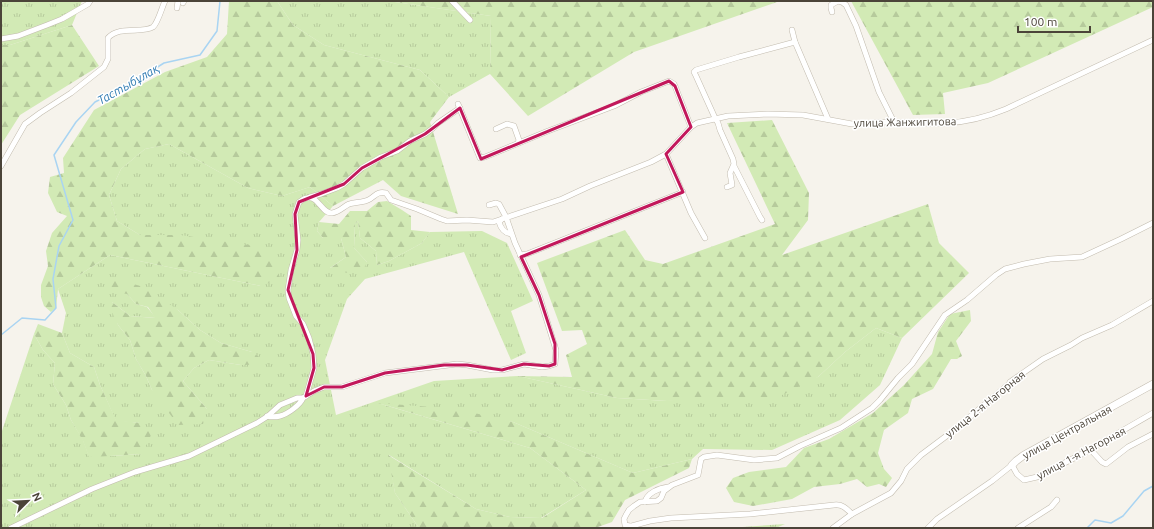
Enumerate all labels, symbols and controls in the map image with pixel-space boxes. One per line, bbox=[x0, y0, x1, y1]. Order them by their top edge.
scale bar bbox=[1018, 8, 1090, 34]
text: 100 m bbox=[1024, 15, 1057, 28]
water label: Тастыбұлақ bbox=[95, 61, 162, 107]
street label: улица Жанжигитова bbox=[853, 115, 957, 129]
street label: улица 2-я Нагорная bbox=[943, 368, 1027, 440]
street label: улица Центральная bbox=[1020, 403, 1114, 461]
street label: улица 1-я Нагорная bbox=[1034, 424, 1128, 482]
north arrow bbox=[8, 481, 48, 521]
text: N bbox=[30, 491, 44, 503]

